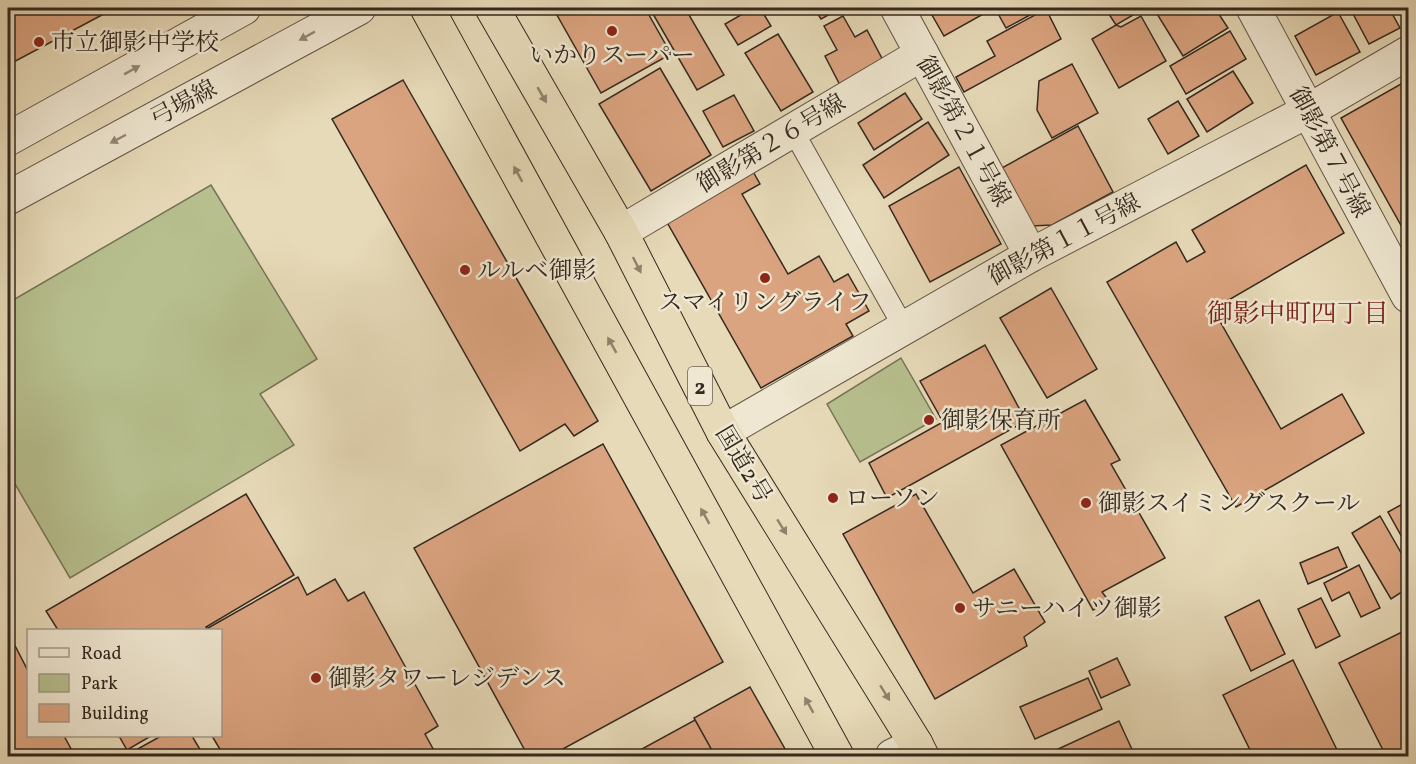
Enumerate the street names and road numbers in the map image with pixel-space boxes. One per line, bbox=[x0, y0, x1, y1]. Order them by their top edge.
street label: 御影第２１号線 bbox=[907, 50, 1018, 214]
street label: 弓場線 bbox=[144, 73, 224, 137]
street label: 御影第７号線 bbox=[1279, 81, 1377, 224]
street label: 御影第２６号線 bbox=[691, 87, 853, 203]
street label: 御影第１１号線 bbox=[983, 186, 1147, 295]
road number: 2 bbox=[688, 367, 712, 405]
street label: 国道2号 bbox=[706, 420, 779, 510]

